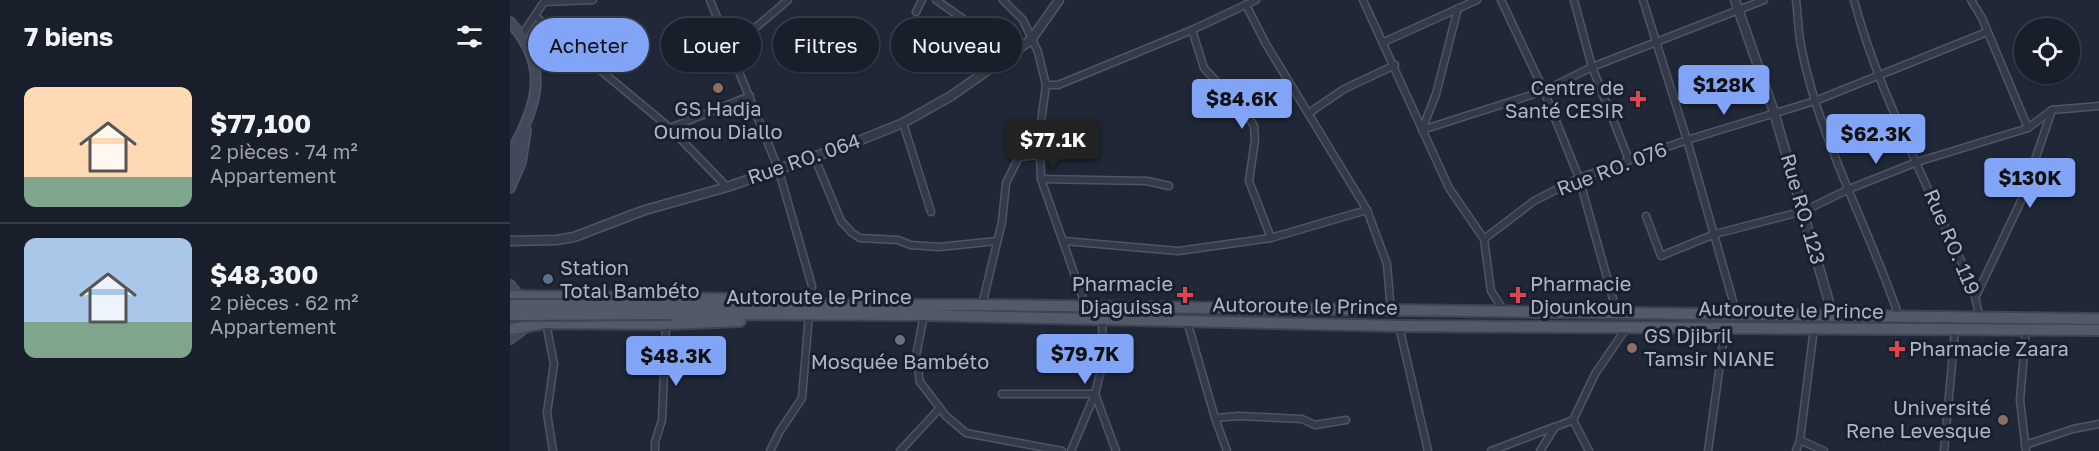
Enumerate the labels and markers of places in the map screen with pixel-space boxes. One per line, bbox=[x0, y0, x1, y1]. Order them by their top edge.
pin: $128K bbox=[1682, 65, 1766, 116]
place label: Centre de Santé CESIR bbox=[1505, 75, 1624, 122]
pin: $84.6K bbox=[1193, 79, 1291, 130]
marker: GS Hadja Oumou Diallo bbox=[711, 81, 725, 95]
marker: Centre de Santé CESIR bbox=[1629, 90, 1647, 108]
place label: GS Hadja Oumou Diallo bbox=[654, 96, 782, 143]
pin: $62.3K bbox=[1827, 114, 1925, 165]
pin: $77.1K bbox=[1004, 120, 1102, 171]
pin: $130K bbox=[1988, 158, 2072, 209]
place label: Station Total Bambéto bbox=[560, 255, 700, 302]
place label: Pharmacie Djaguissa bbox=[1072, 271, 1173, 318]
place label: Pharmacie Djounkoun bbox=[1530, 271, 1633, 318]
marker: Station Total Bambéto bbox=[541, 272, 555, 286]
marker: Pharmacie Djaguissa bbox=[1178, 288, 1192, 302]
marker: Pharmacie Djounkoun bbox=[1511, 288, 1525, 302]
place label: GS Djibril Tamsir NIANE bbox=[1644, 323, 1775, 370]
marker: Mosquée Bambéto bbox=[893, 333, 907, 347]
pin: $79.7K bbox=[1036, 334, 1134, 385]
pin: $48.3K bbox=[627, 336, 725, 387]
place label: Pharmacie Zaara bbox=[1909, 336, 2069, 360]
marker: GS Djibril Tamsir NIANE bbox=[1625, 341, 1639, 355]
marker: Pharmacie Zaara bbox=[1890, 342, 1904, 356]
place label: Mosquée Bambéto bbox=[811, 349, 989, 373]
place label: Université Rene Levesque bbox=[1846, 395, 1991, 442]
marker: Université Rene Levesque bbox=[1996, 413, 2010, 427]

